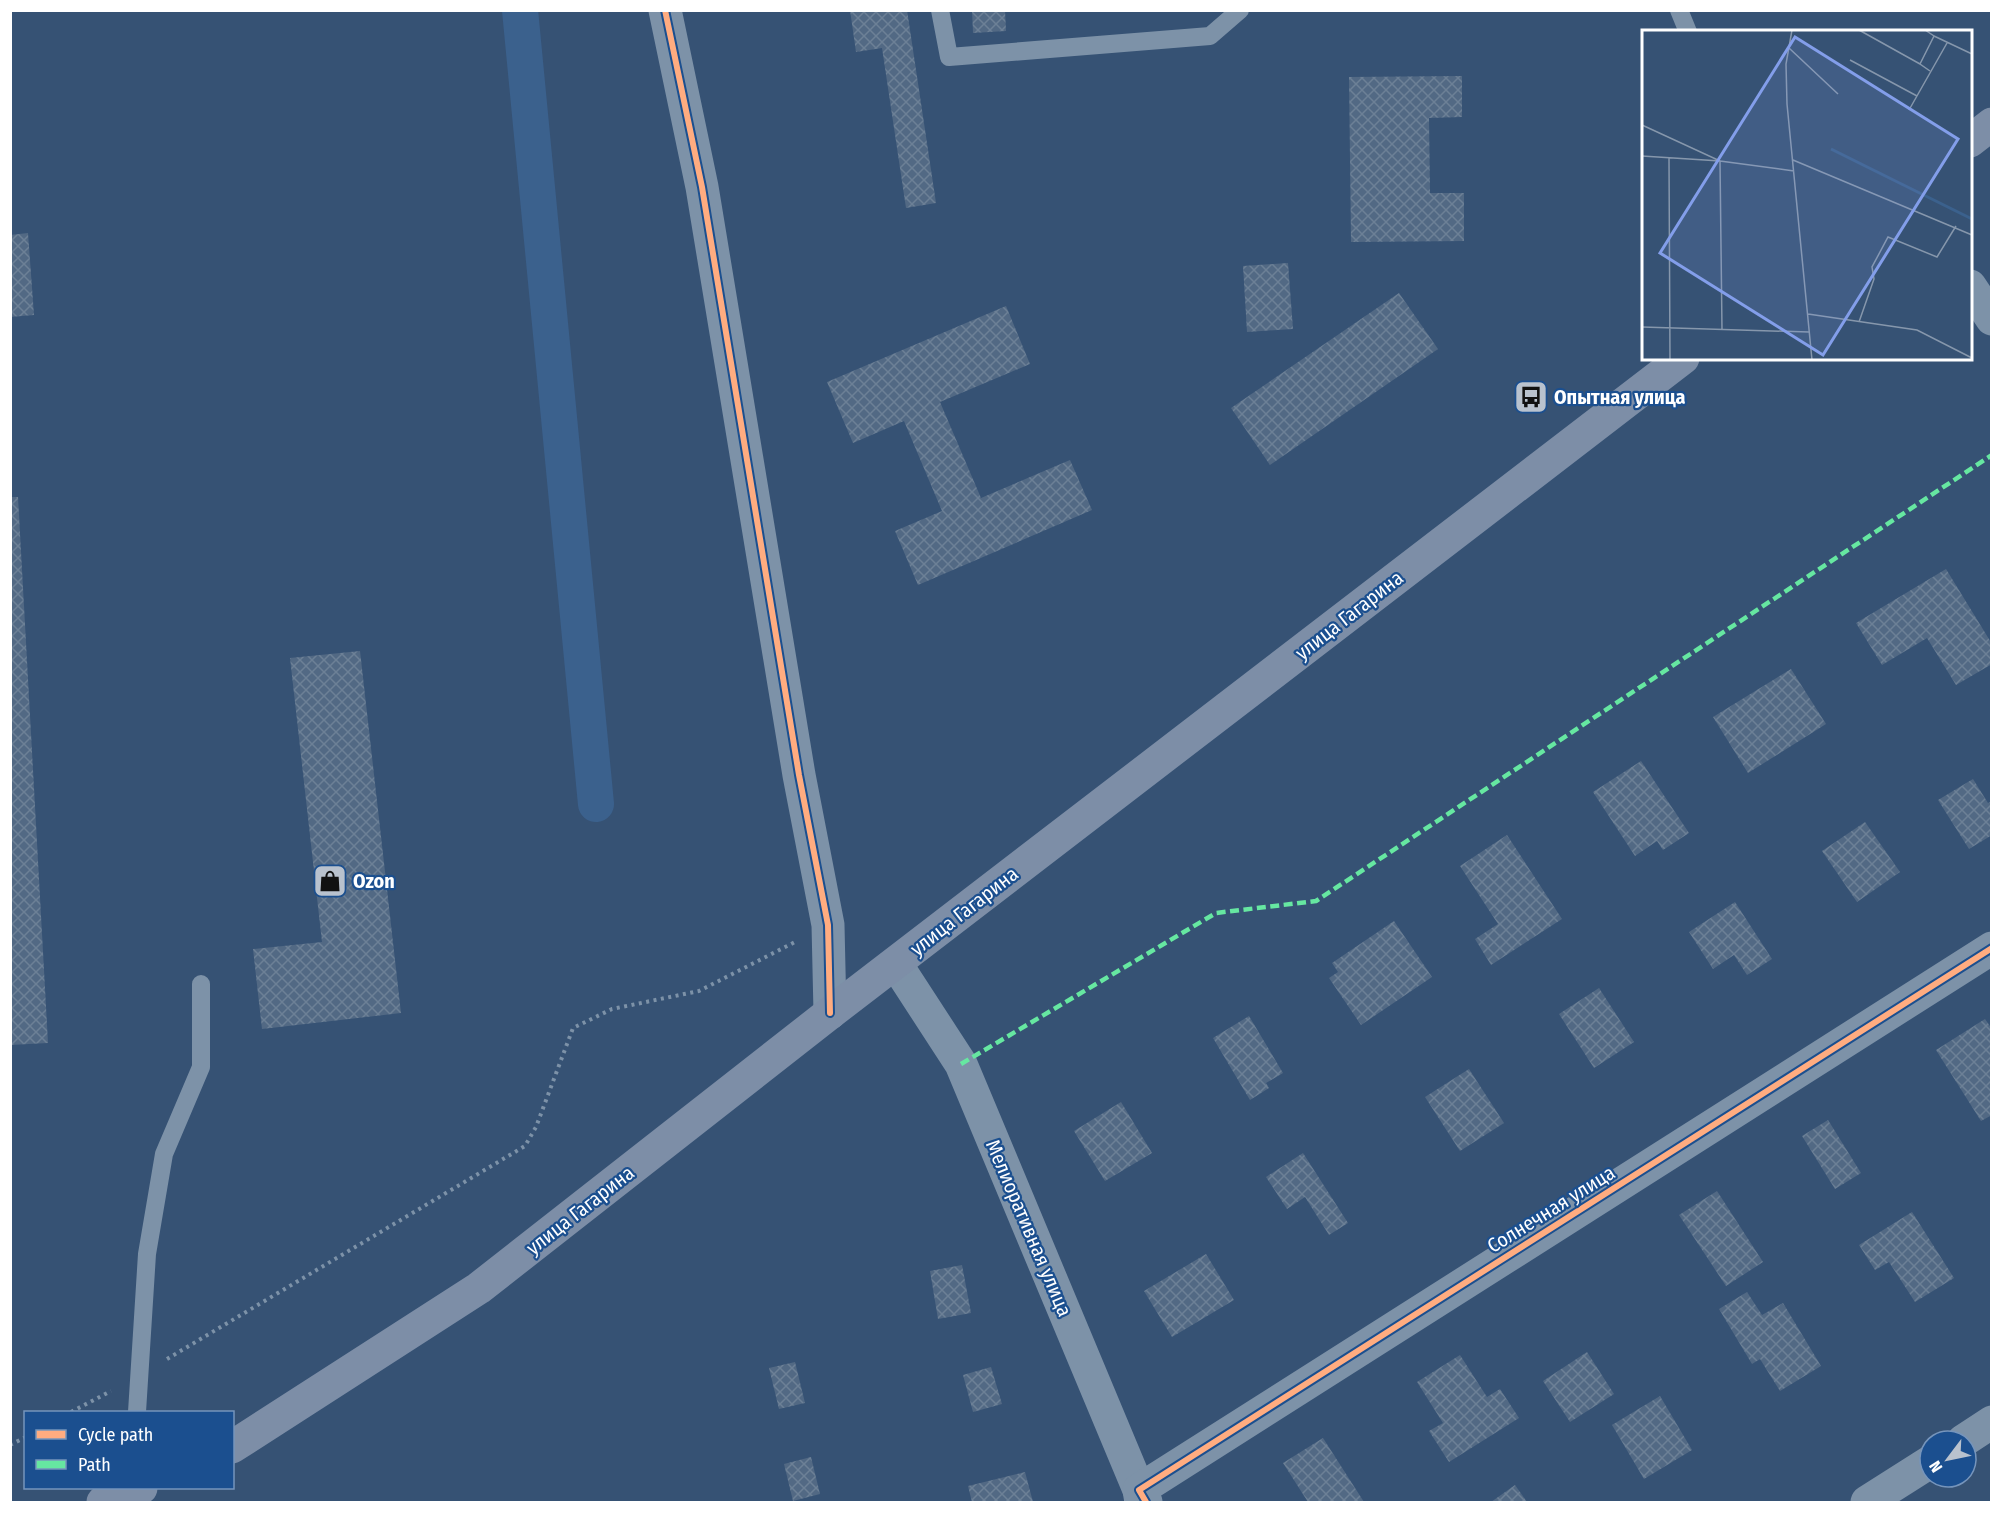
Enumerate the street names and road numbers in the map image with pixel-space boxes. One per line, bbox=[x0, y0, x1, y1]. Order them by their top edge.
street label: улица Гагарина bbox=[1290, 565, 1408, 665]
street label: улица Гагарина bbox=[905, 861, 1023, 961]
street label: Мелиоративная улица bbox=[981, 1136, 1077, 1320]
street label: улица Гагарина bbox=[521, 1160, 639, 1260]
street label: Солнечная улица bbox=[1483, 1160, 1619, 1258]

